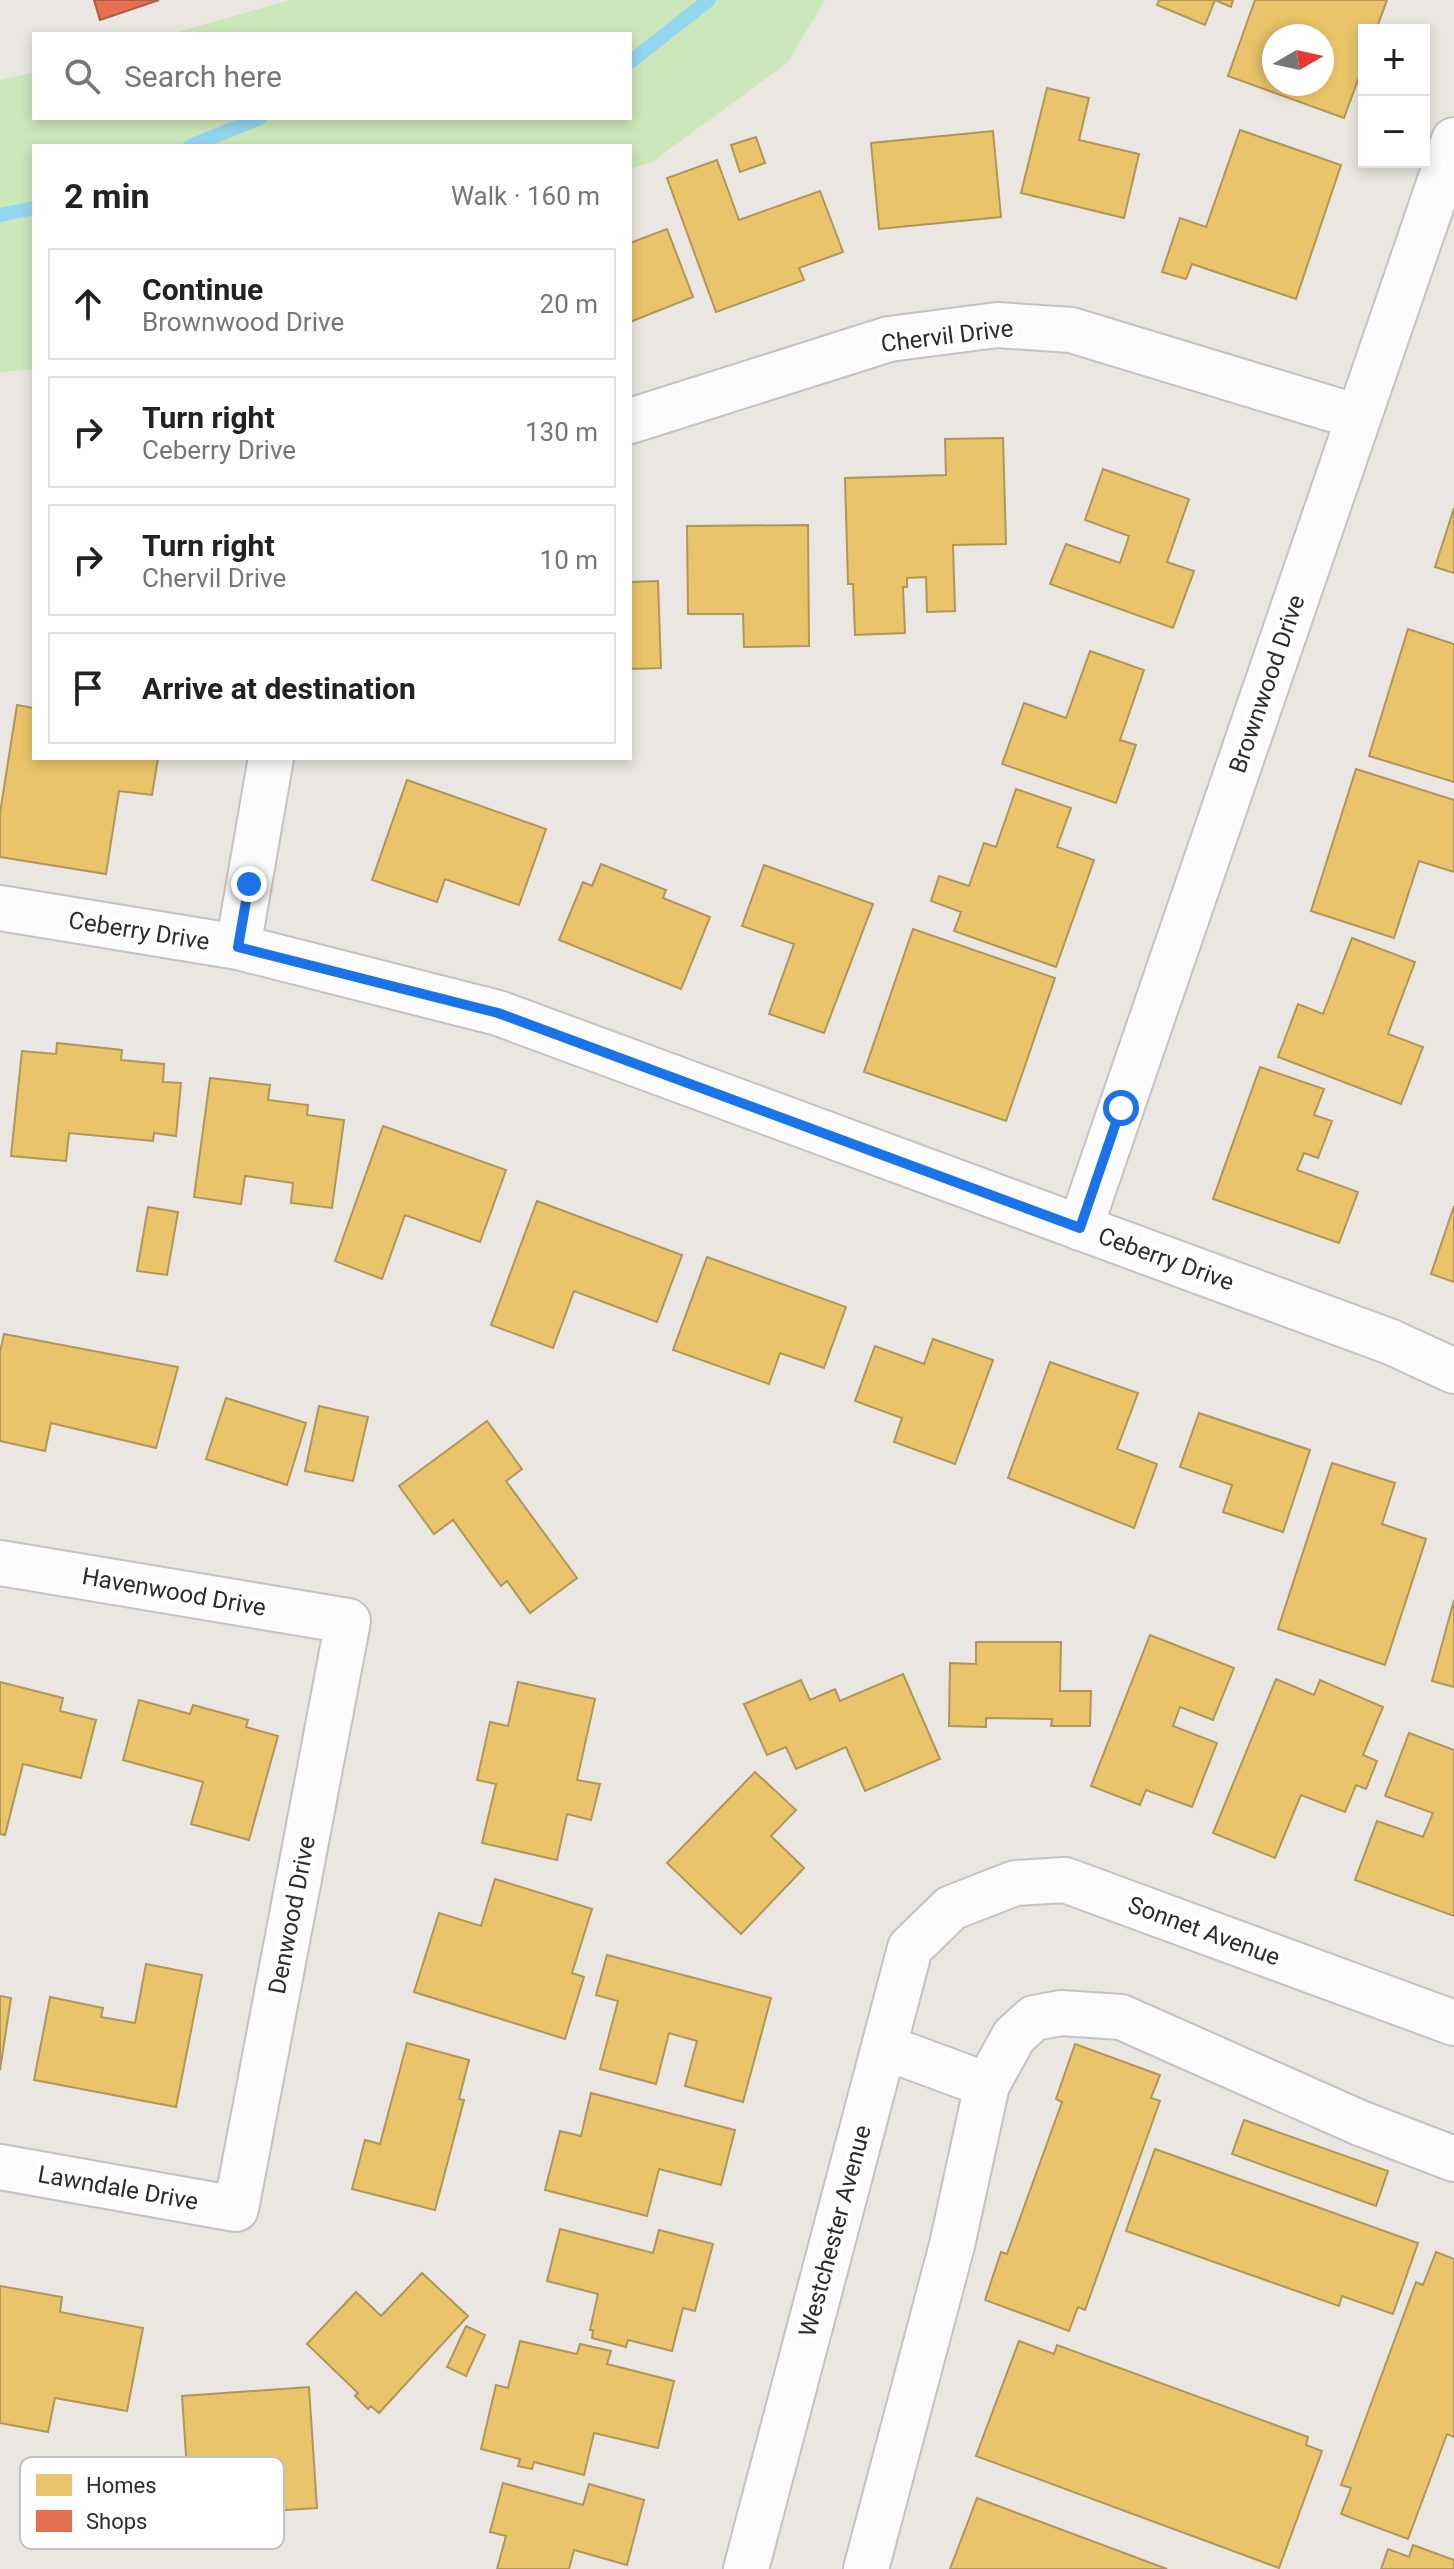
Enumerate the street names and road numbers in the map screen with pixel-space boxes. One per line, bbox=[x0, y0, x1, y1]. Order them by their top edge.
street label: Chervil Drive bbox=[879, 314, 1015, 358]
street label: Brownwood Drive bbox=[1223, 591, 1311, 777]
street label: Ceberry Drive bbox=[67, 906, 211, 956]
street label: Ceberry Drive bbox=[1094, 1222, 1238, 1296]
street label: Havenwood Drive bbox=[80, 1562, 268, 1622]
street label: Denwood Drive bbox=[263, 1834, 321, 1996]
street label: Sonnet Avenue bbox=[1124, 1891, 1284, 1971]
street label: Westchester Avenue bbox=[793, 2122, 877, 2340]
street label: Lawndale Drive bbox=[36, 2160, 200, 2216]

